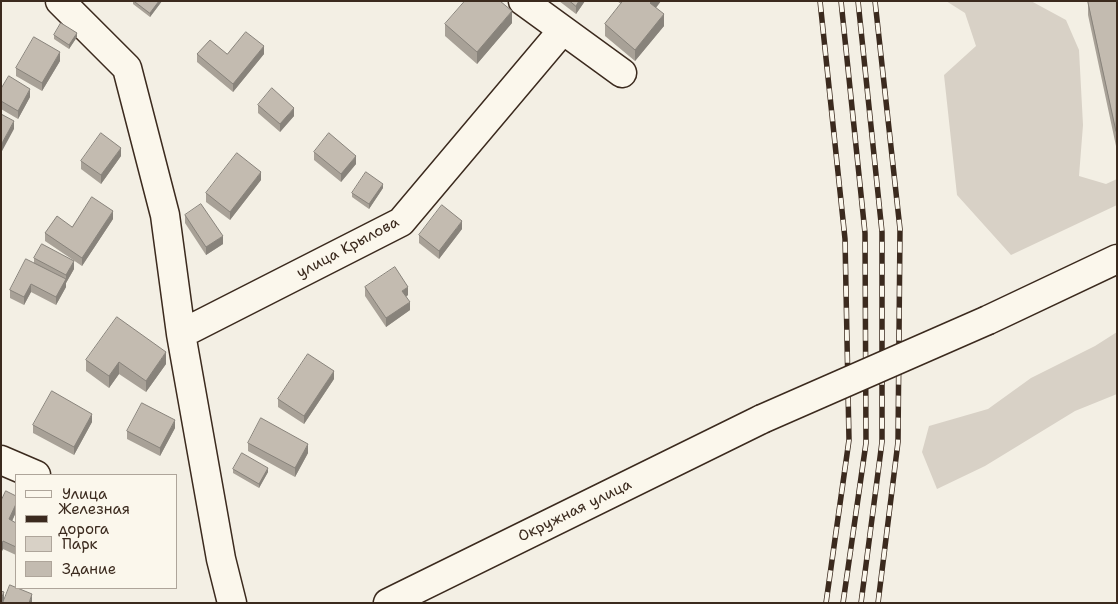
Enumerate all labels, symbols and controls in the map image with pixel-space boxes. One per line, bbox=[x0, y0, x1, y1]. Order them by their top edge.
street label: улица Крылова bbox=[294, 213, 402, 283]
legend bbox=[15, 474, 178, 589]
street label: Окружная улица bbox=[515, 476, 635, 546]
text: Улица bbox=[62, 484, 107, 504]
text: Железная дорога bbox=[58, 499, 130, 539]
text: Парк bbox=[62, 534, 98, 554]
text: Здание bbox=[62, 559, 116, 579]

